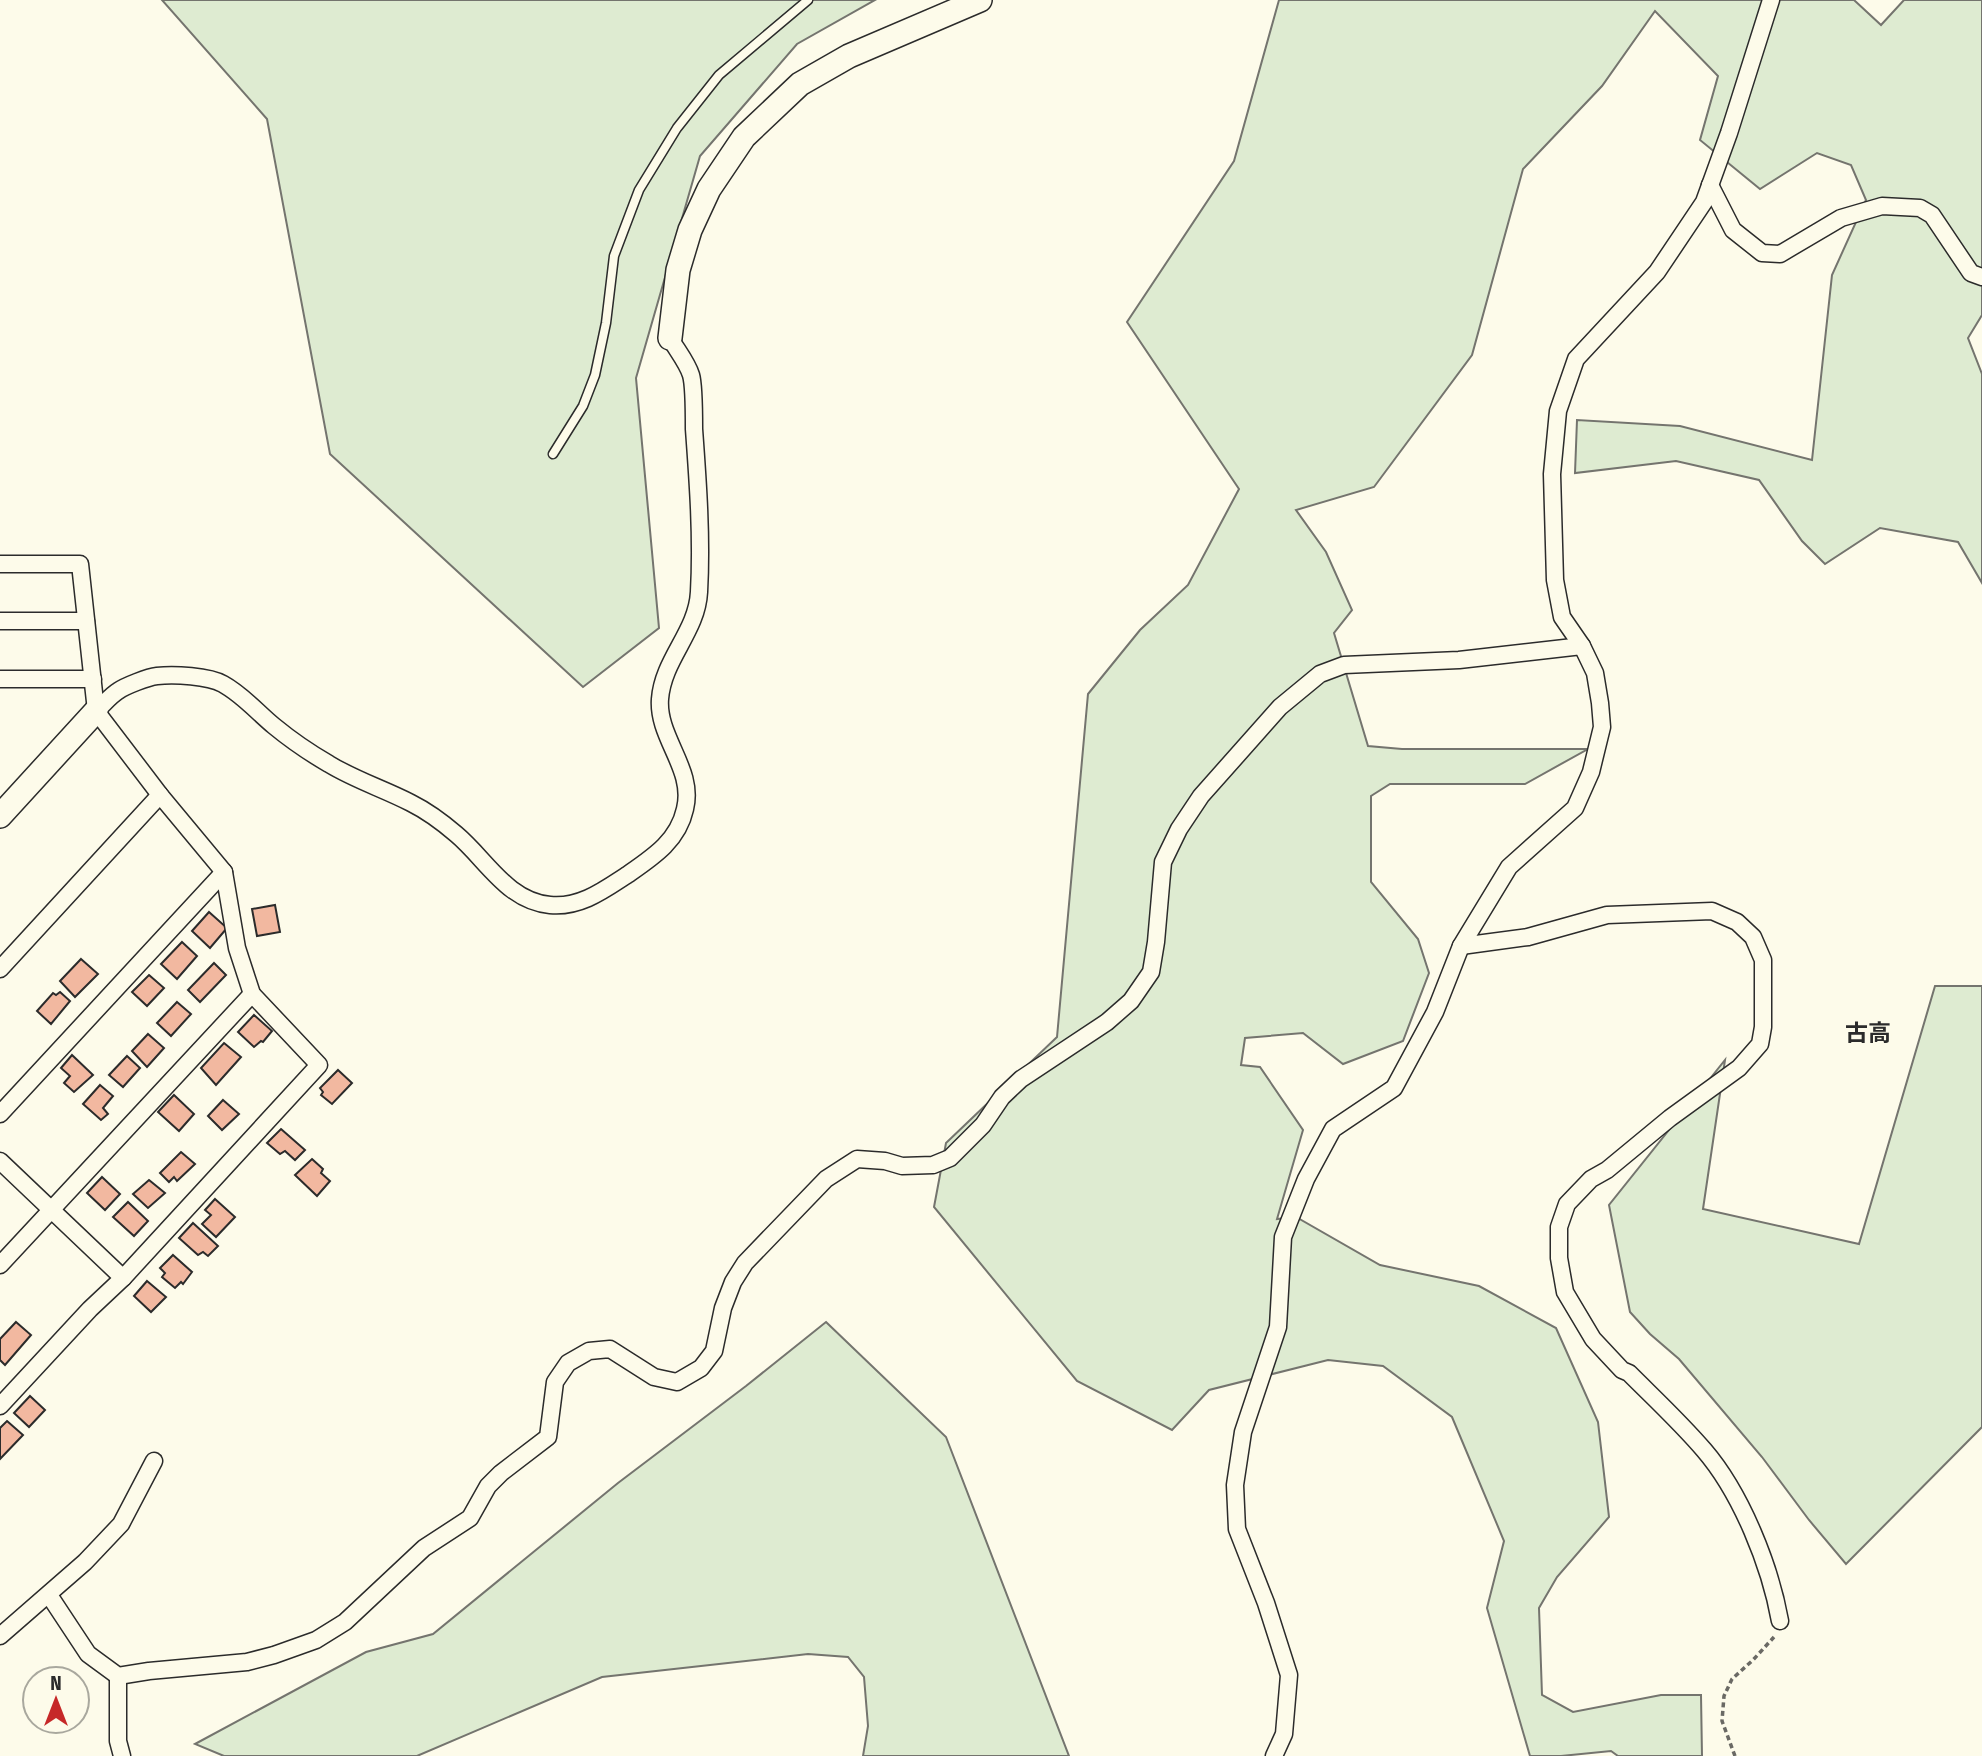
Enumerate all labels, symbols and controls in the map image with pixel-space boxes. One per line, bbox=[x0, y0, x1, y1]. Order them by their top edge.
district label: 古高 bbox=[1845, 1019, 1891, 1047]
north arrow bbox=[21, 1665, 91, 1735]
text: N bbox=[50, 1672, 62, 1695]

